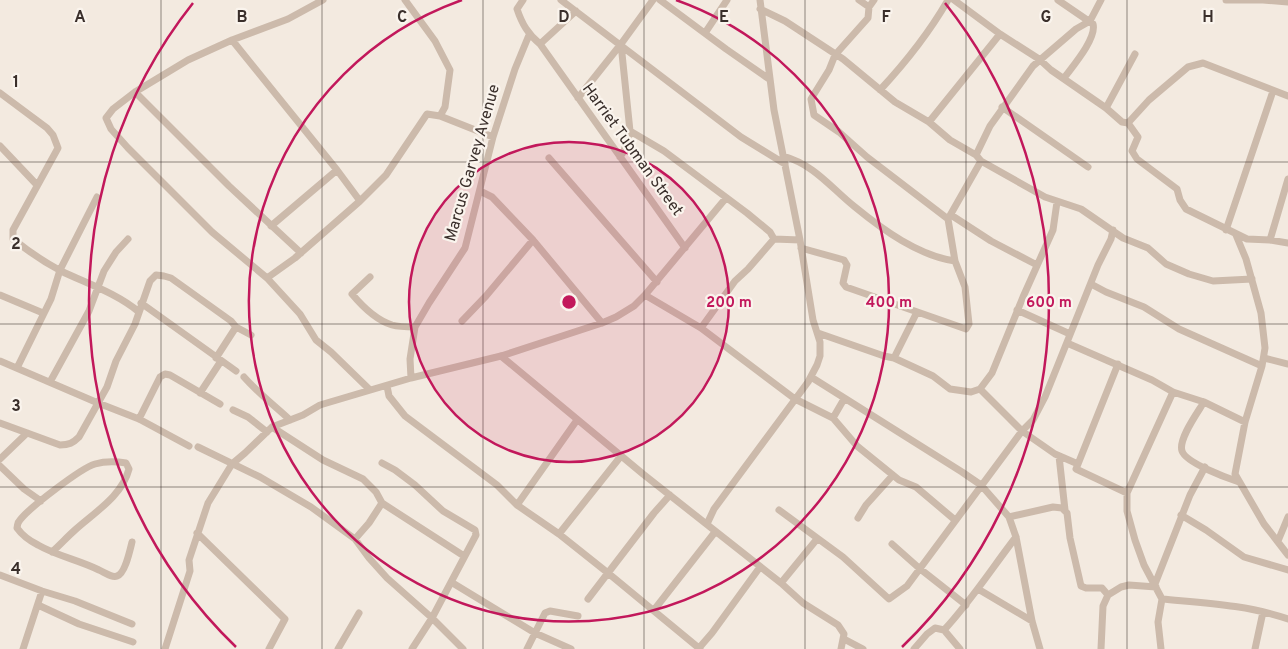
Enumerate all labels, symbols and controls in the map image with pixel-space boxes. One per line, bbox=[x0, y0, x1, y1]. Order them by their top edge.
text: A bbox=[74, 8, 86, 28]
text: B bbox=[236, 8, 248, 28]
text: C bbox=[397, 8, 407, 28]
text: D bbox=[558, 8, 570, 28]
text: E bbox=[719, 8, 729, 28]
text: F bbox=[881, 8, 891, 28]
text: G bbox=[1041, 8, 1051, 28]
text: H bbox=[1202, 8, 1214, 28]
text: 1 bbox=[13, 73, 19, 93]
street label: Harriet Tubman Street bbox=[577, 80, 687, 220]
street label: Marcus Garvey Avenue bbox=[441, 82, 505, 244]
text: 2 bbox=[11, 235, 21, 255]
centre of rings bbox=[560, 293, 578, 311]
text: 200 m bbox=[706, 294, 752, 313]
text: 400 m bbox=[866, 294, 912, 313]
text: 600 m bbox=[1026, 294, 1072, 313]
text: 3 bbox=[11, 397, 21, 417]
text: 4 bbox=[11, 560, 21, 580]

